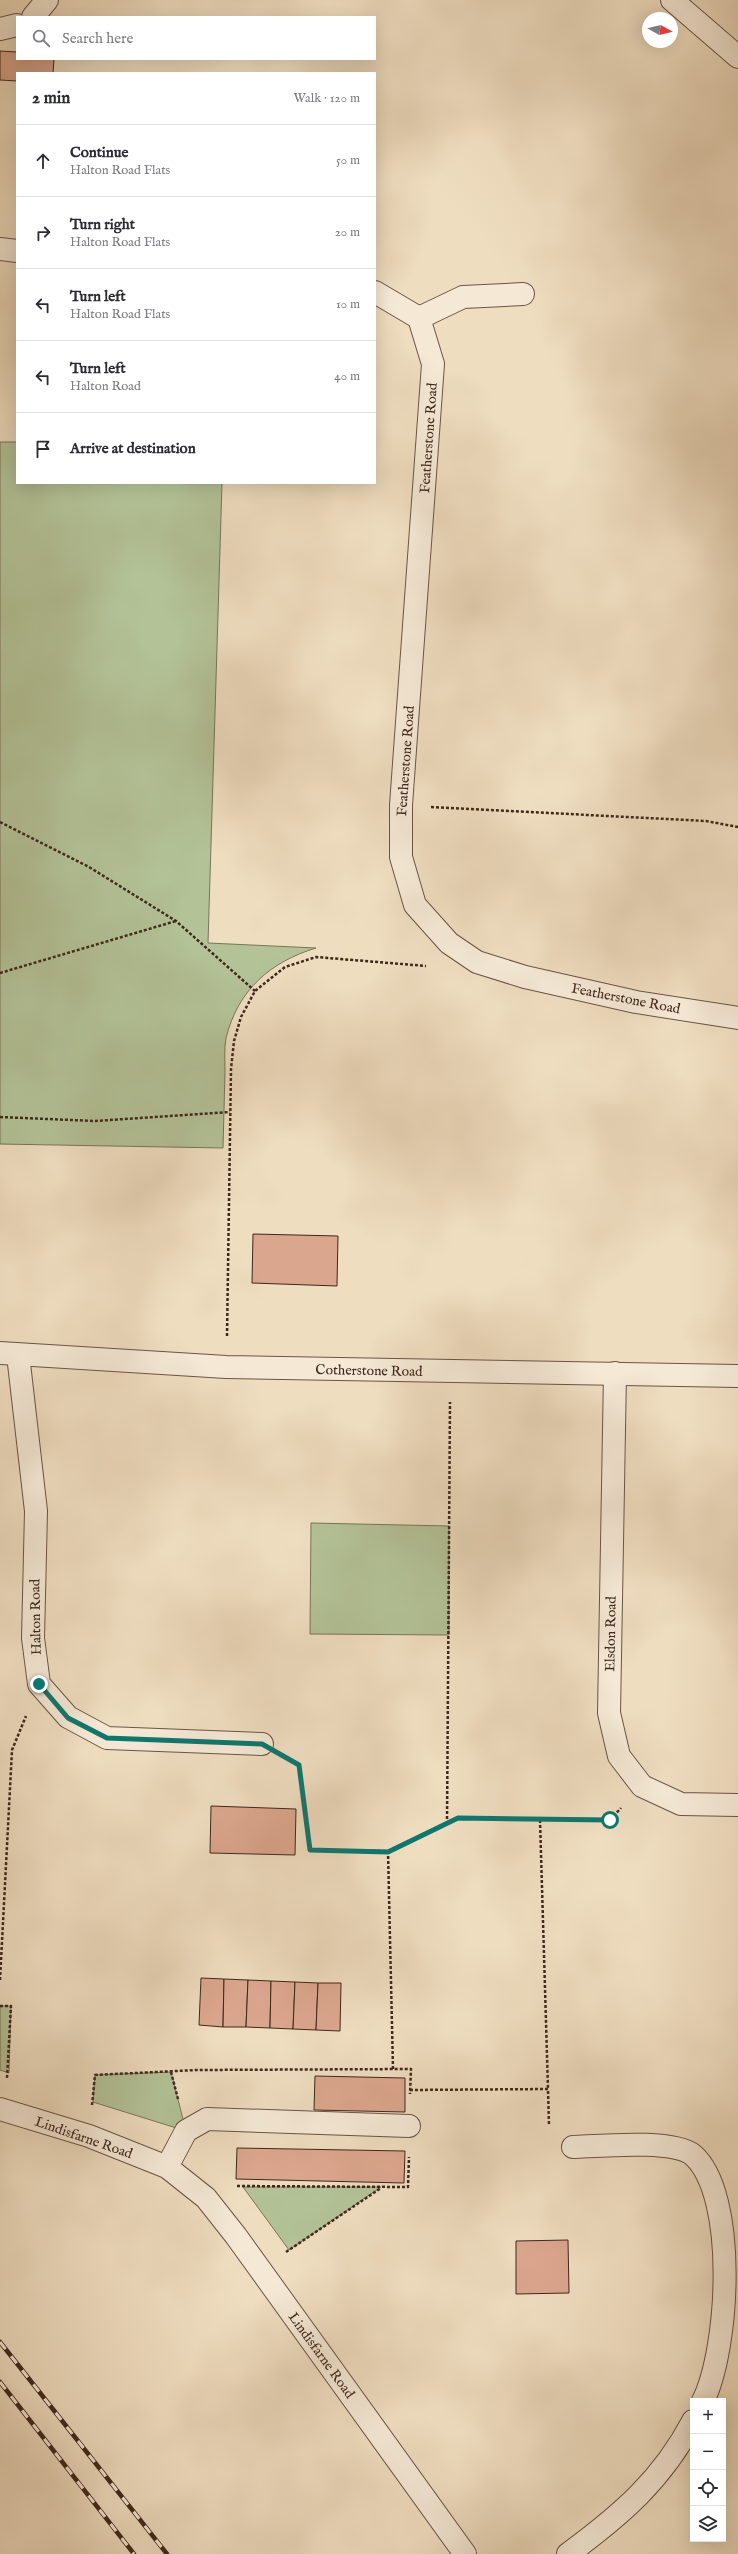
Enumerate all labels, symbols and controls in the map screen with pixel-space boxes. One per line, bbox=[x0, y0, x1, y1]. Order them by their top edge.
north arrow bbox=[642, 12, 678, 48]
search box bbox=[16, 16, 376, 60]
icon: search bbox=[30, 27, 52, 49]
text: Search here bbox=[62, 29, 133, 48]
text: 2 min bbox=[32, 88, 70, 109]
text: Walk · 120 m bbox=[294, 90, 360, 107]
text: Continue bbox=[70, 143, 128, 162]
icon: ahead bbox=[32, 150, 54, 172]
text: 50 m bbox=[336, 152, 360, 169]
text: Halton Road Flats bbox=[70, 162, 170, 179]
text: Turn right bbox=[70, 215, 135, 234]
icon: right bbox=[32, 222, 54, 244]
text: 20 m bbox=[335, 224, 360, 241]
text: Halton Road Flats bbox=[70, 234, 170, 251]
text: Turn left bbox=[70, 287, 126, 306]
icon: left bbox=[32, 294, 54, 316]
text: 10 m bbox=[336, 296, 360, 313]
text: Halton Road Flats bbox=[70, 306, 170, 323]
text: Turn left bbox=[70, 359, 126, 378]
icon: left bbox=[32, 366, 54, 388]
text: 40 m bbox=[334, 368, 360, 385]
text: Halton Road bbox=[70, 378, 141, 395]
street label: Featherstone Road bbox=[416, 382, 442, 494]
icon: arrive bbox=[32, 438, 54, 460]
text: Arrive at destination bbox=[70, 439, 196, 458]
street label: Featherstone Road bbox=[393, 705, 419, 817]
street label: Featherstone Road bbox=[570, 980, 682, 1018]
street label: Cotherstone Road bbox=[315, 1361, 423, 1381]
street label: Halton Road bbox=[26, 1578, 46, 1655]
street label: Elsdon Road bbox=[601, 1596, 621, 1672]
route end bbox=[30, 1675, 48, 1693]
route start bbox=[601, 1811, 619, 1829]
street label: Lindisfarne Road bbox=[32, 2113, 135, 2163]
street label: Lindisfarne Road bbox=[284, 2309, 359, 2403]
map controls bbox=[690, 2398, 726, 2542]
button: + bbox=[690, 2398, 726, 2434]
button: − bbox=[690, 2434, 726, 2470]
button: locate bbox=[690, 2470, 726, 2506]
button: layers bbox=[690, 2506, 726, 2542]

